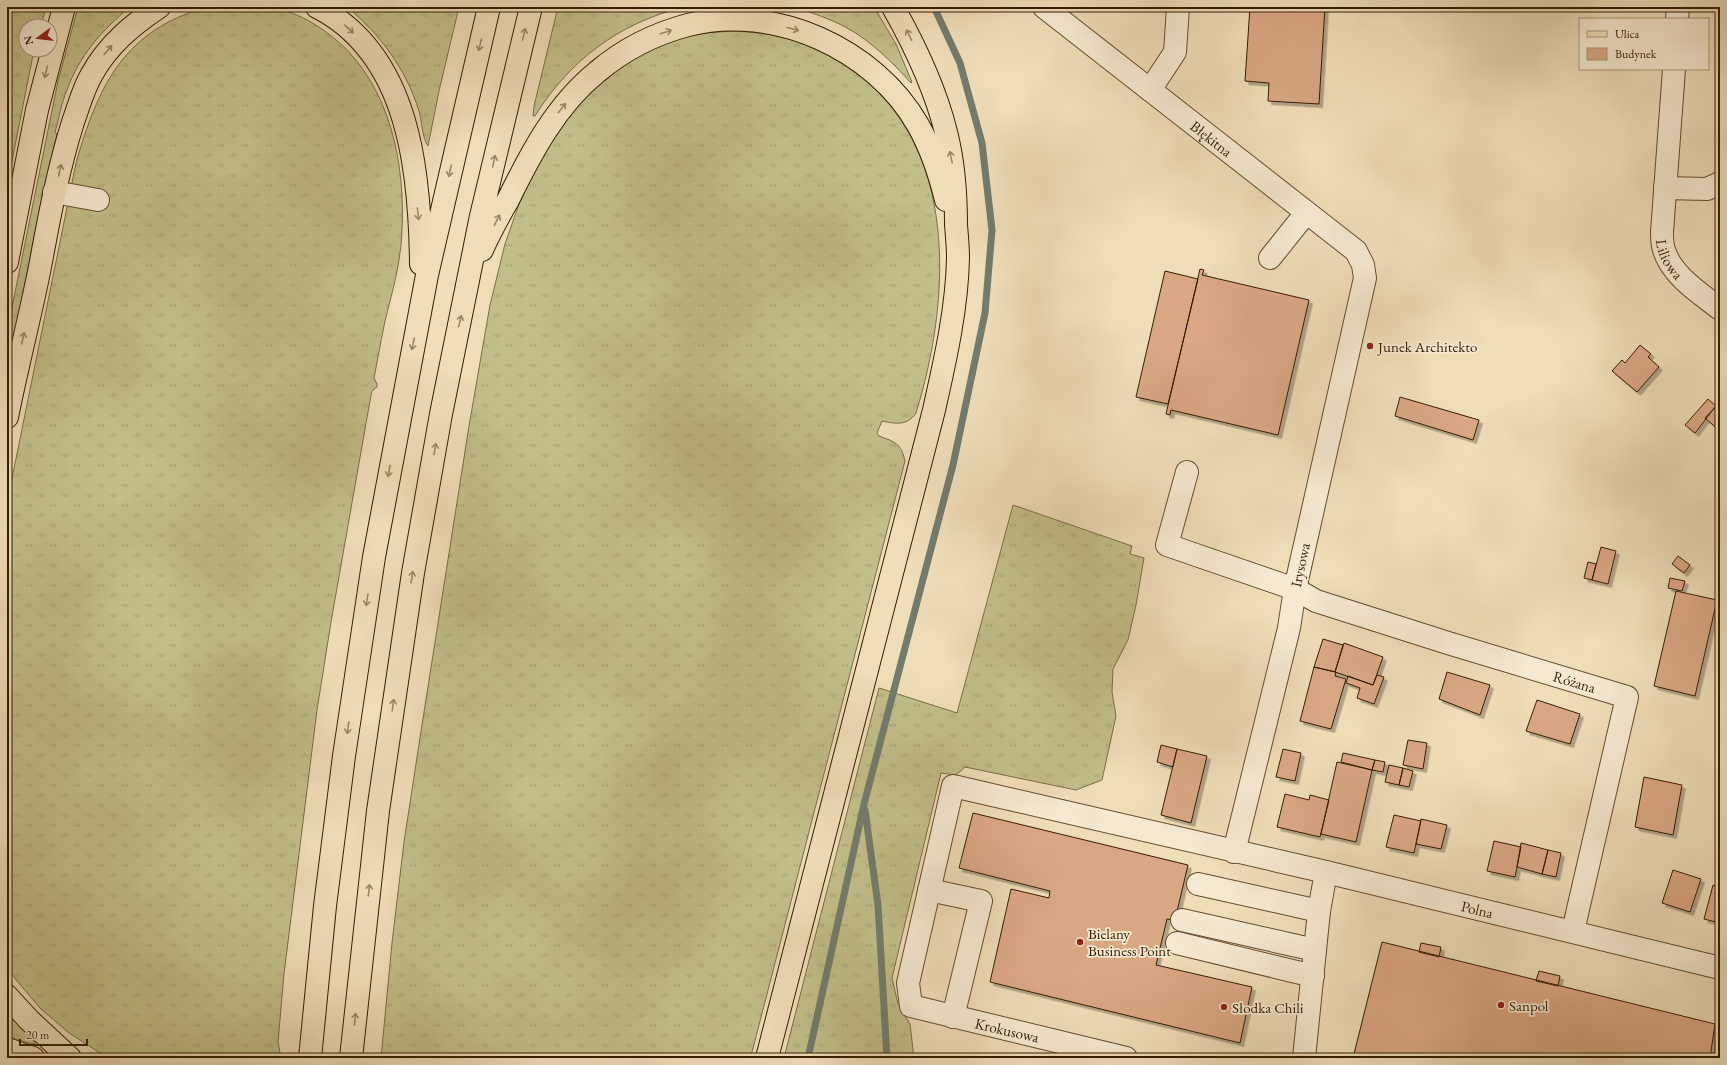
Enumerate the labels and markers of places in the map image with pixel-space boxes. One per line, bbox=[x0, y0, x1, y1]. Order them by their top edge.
place label: Junek Architekto bbox=[1376, 337, 1477, 356]
marker: Junek Architekto bbox=[1365, 341, 1375, 351]
place label: Bielany Business Point bbox=[1088, 924, 1171, 960]
marker: Bielany Business Point bbox=[1075, 937, 1085, 947]
place label: Sanpol bbox=[1509, 996, 1549, 1015]
place label: Słodka Chili bbox=[1232, 998, 1304, 1017]
marker: Sanpol bbox=[1496, 1000, 1506, 1010]
marker: Słodka Chili bbox=[1219, 1002, 1229, 1012]

